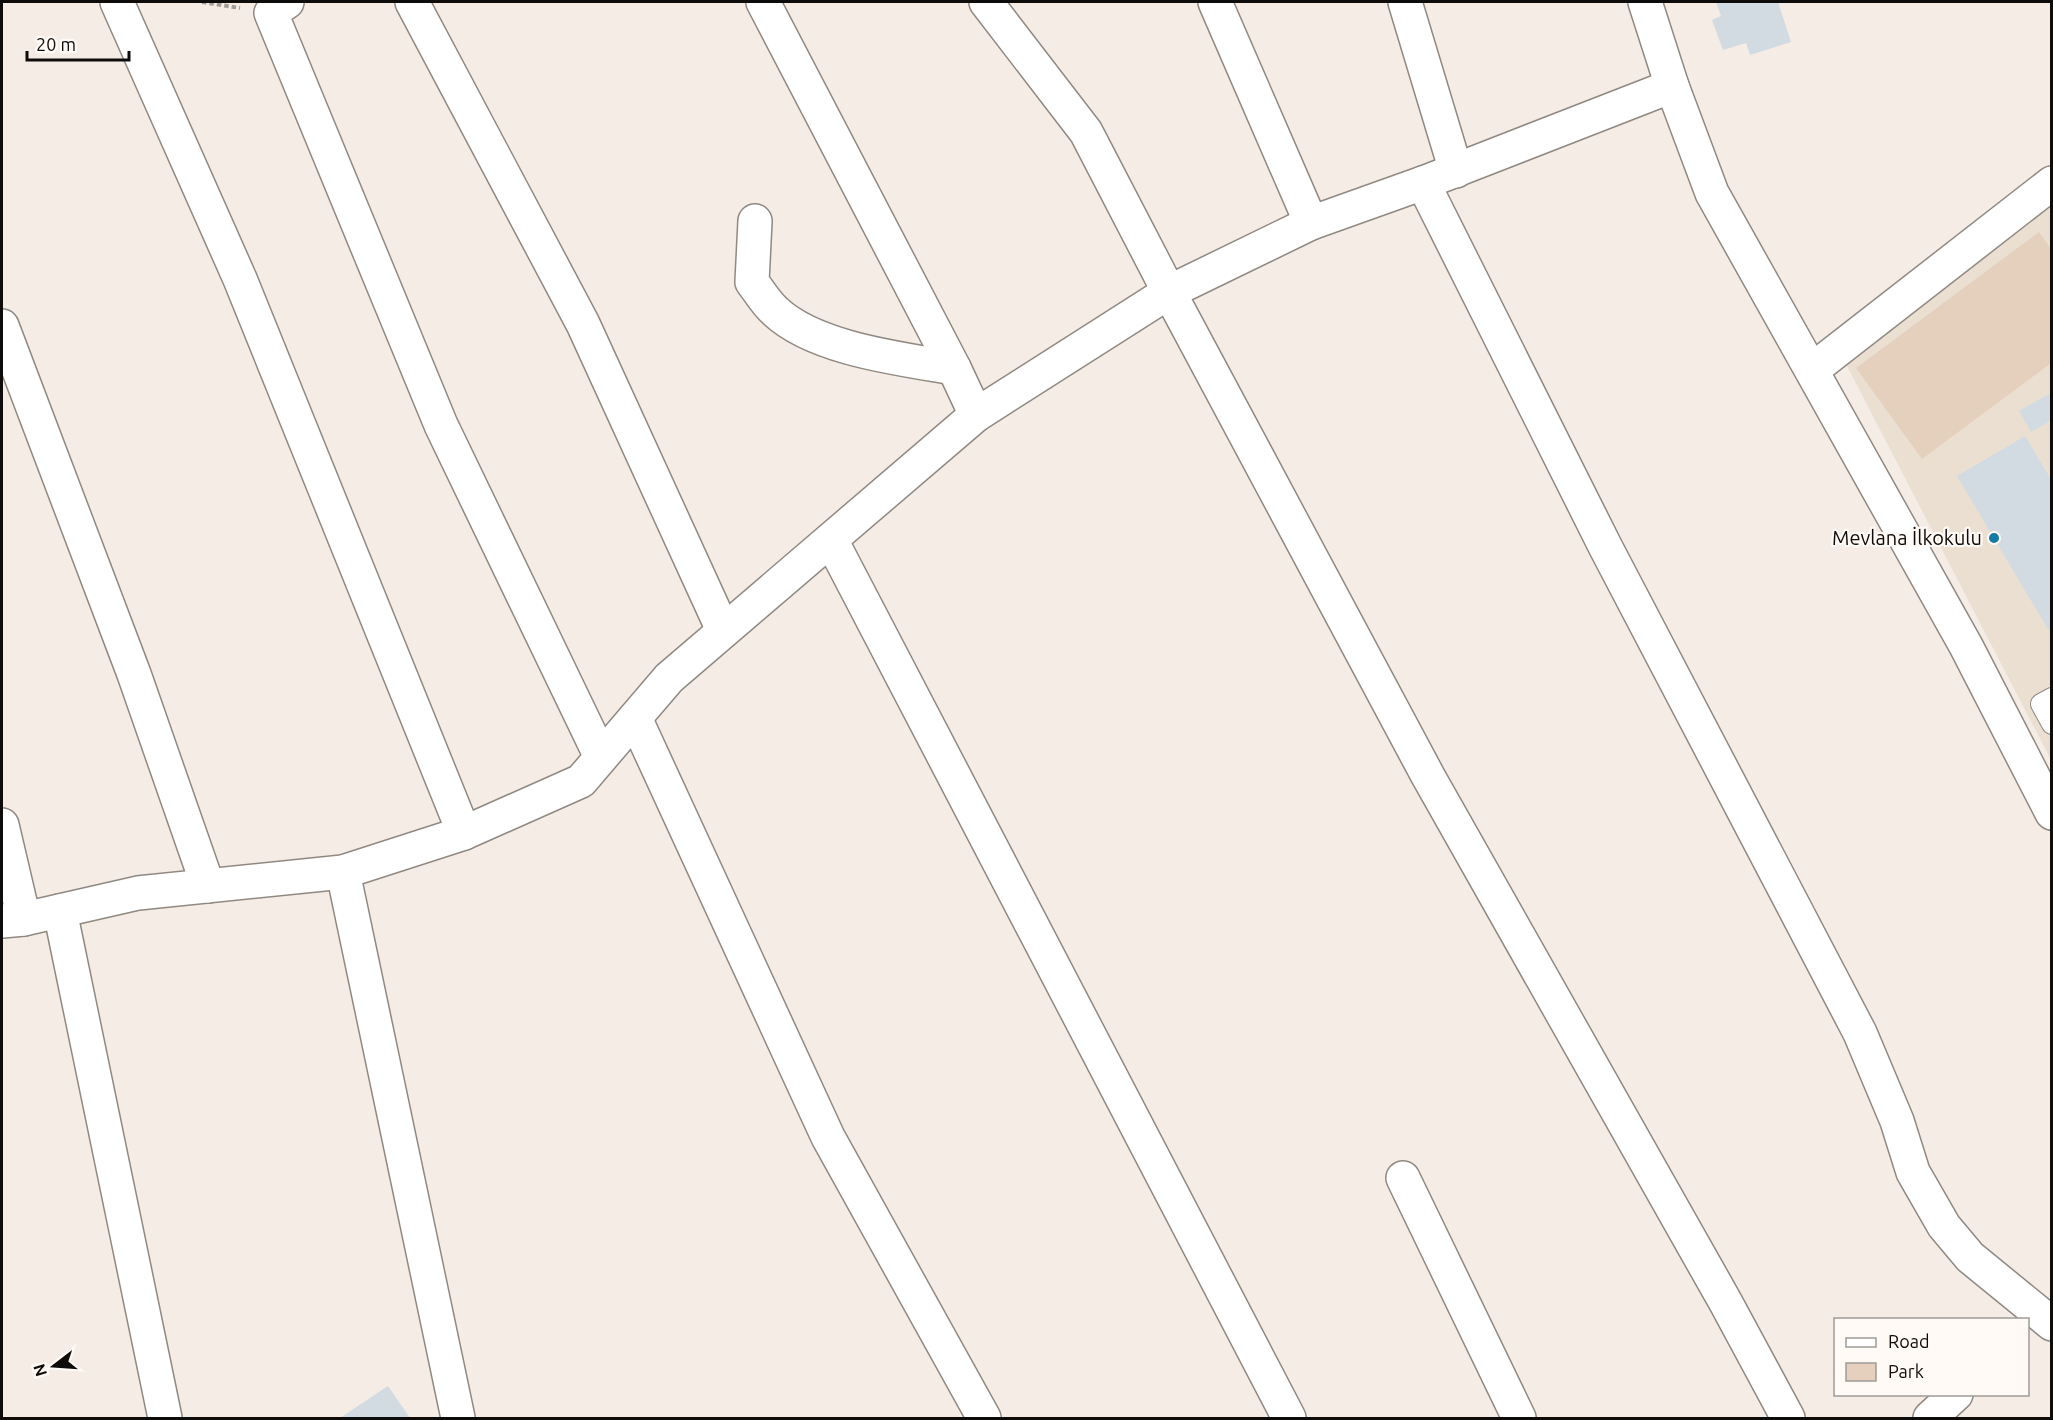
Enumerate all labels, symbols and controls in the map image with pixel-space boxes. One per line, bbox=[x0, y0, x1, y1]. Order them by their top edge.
scale bar bbox=[27, 24, 129, 62]
text: 20 m bbox=[36, 34, 76, 54]
place label: Mevlana İlkokulu bbox=[1832, 526, 1982, 549]
marker: Mevlana İlkokulu bbox=[1987, 531, 2001, 545]
legend bbox=[1834, 1318, 2029, 1396]
text: Road bbox=[1888, 1331, 1930, 1351]
north arrow bbox=[24, 1336, 84, 1396]
text: Park bbox=[1888, 1361, 1924, 1381]
text: N bbox=[29, 1362, 50, 1379]

